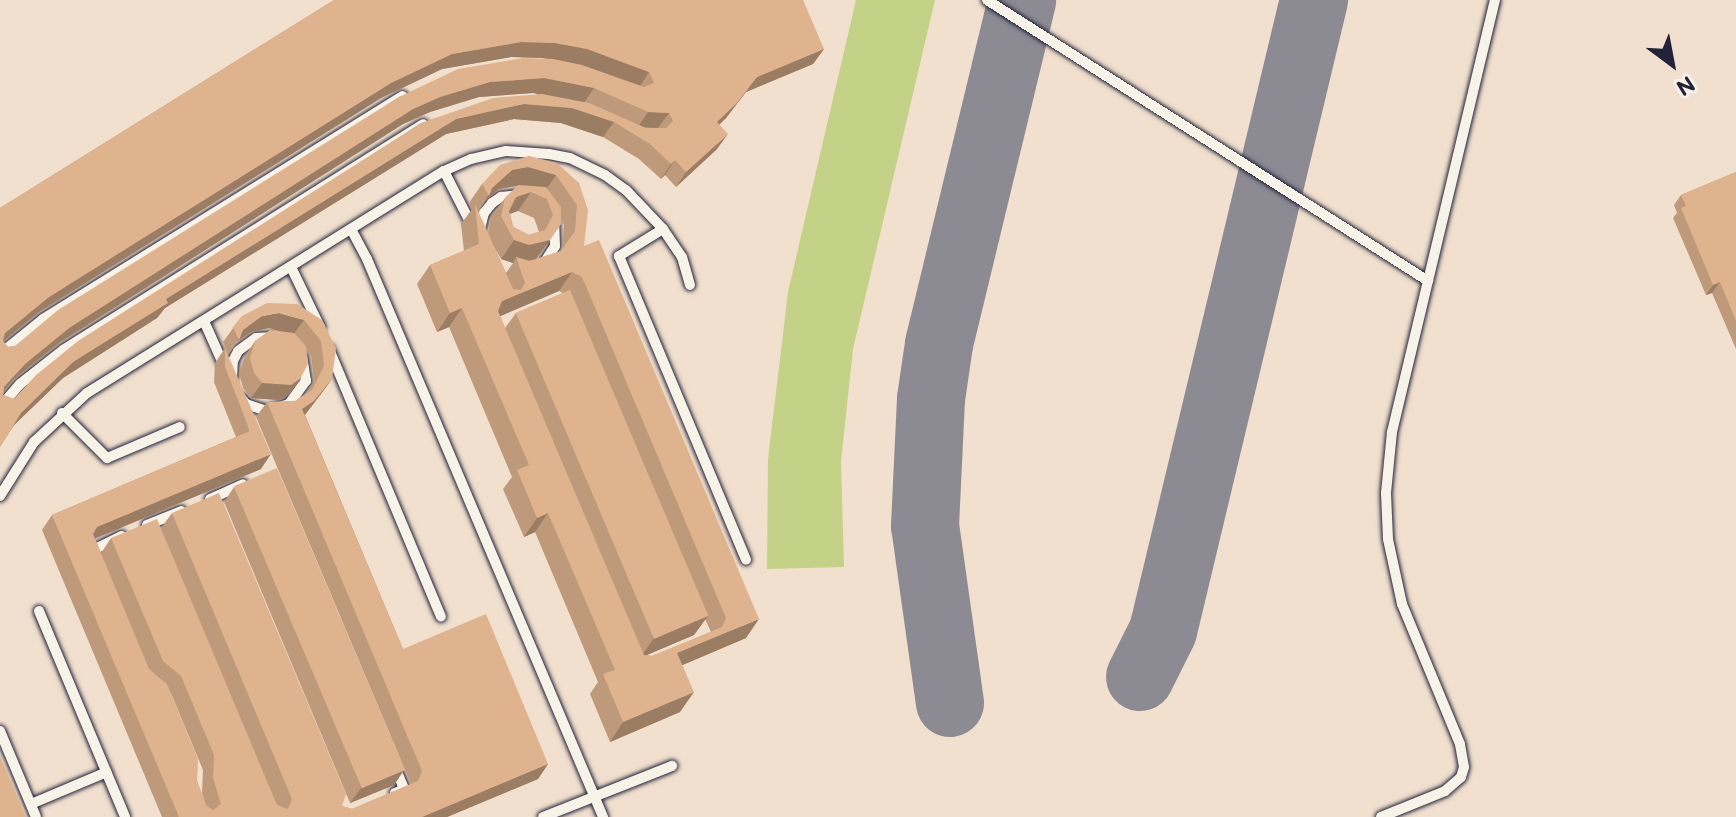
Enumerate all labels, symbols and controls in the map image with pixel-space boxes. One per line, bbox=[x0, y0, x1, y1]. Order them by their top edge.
north arrow bbox=[1632, 24, 1712, 104]
text: N bbox=[1671, 69, 1699, 101]

